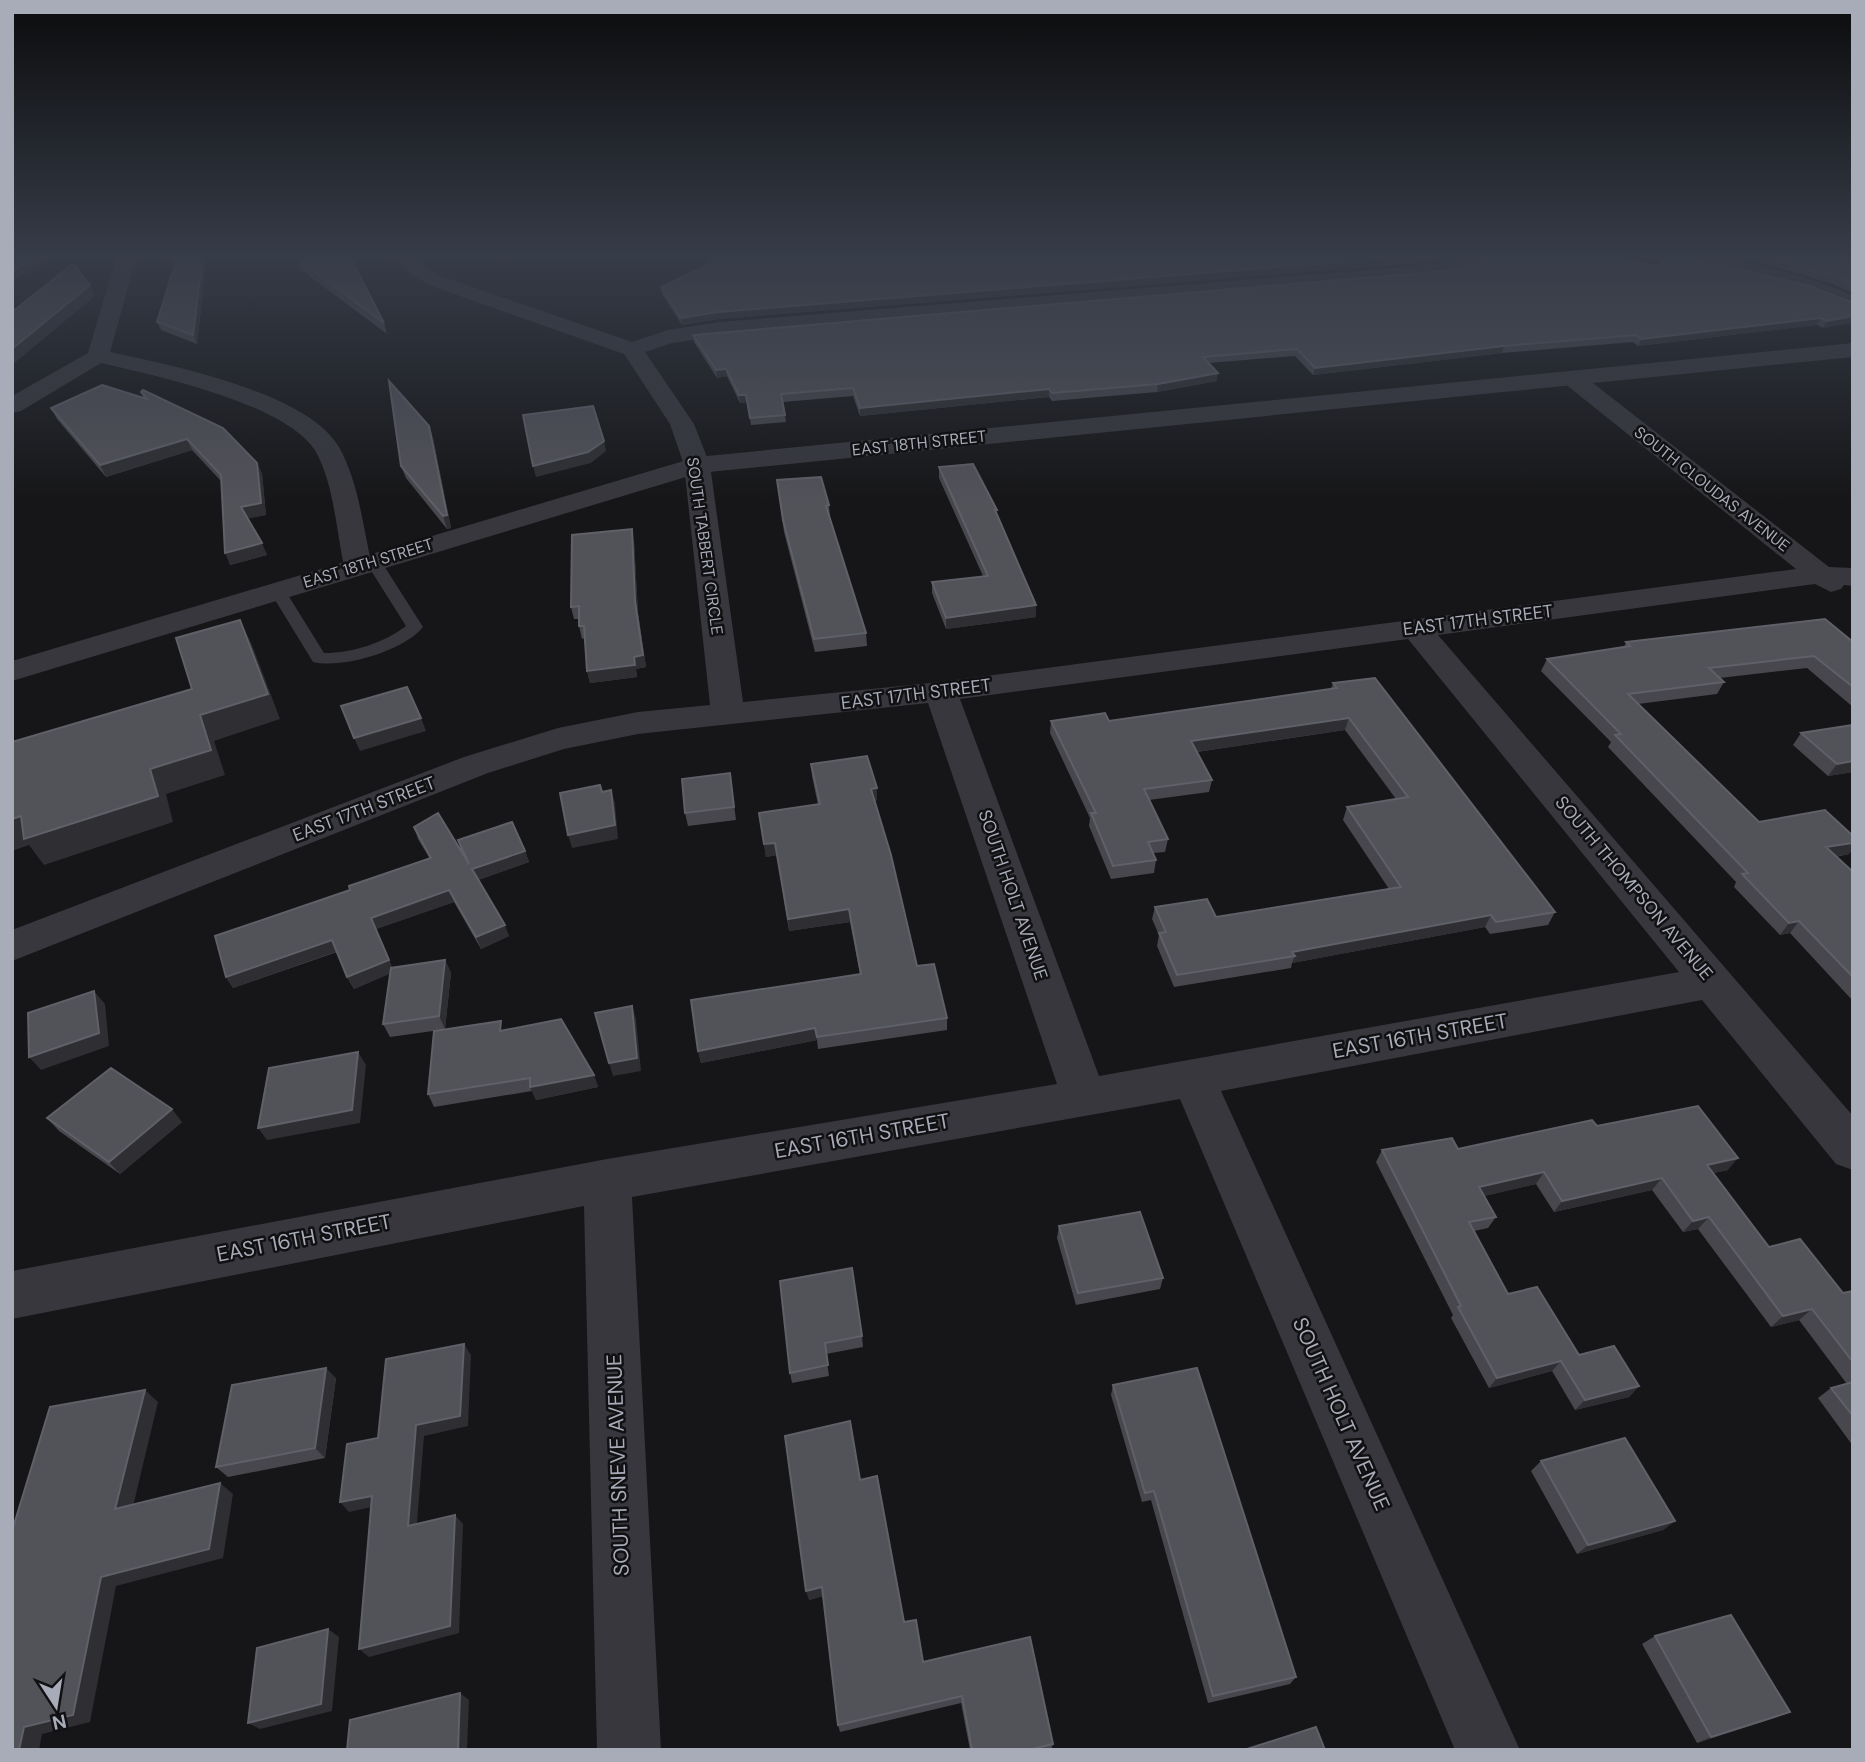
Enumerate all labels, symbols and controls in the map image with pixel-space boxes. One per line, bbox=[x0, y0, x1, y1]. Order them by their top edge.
street label: SOUTH CLOUDAS AVENUE bbox=[1630, 422, 1794, 556]
street label: EAST 18TH STREET bbox=[851, 426, 987, 460]
street label: SOUTH TABBERT CIRCLE bbox=[682, 456, 728, 636]
street label: EAST 18TH STREET bbox=[300, 533, 436, 593]
street label: EAST 17TH STREET bbox=[1402, 599, 1554, 641]
street label: EAST 17TH STREET bbox=[840, 673, 992, 715]
street label: EAST 17TH STREET bbox=[289, 771, 439, 847]
street label: SOUTH THOMPSON AVENUE bbox=[1550, 791, 1718, 985]
street label: SOUTH HOLT AVENUE bbox=[973, 807, 1053, 983]
street label: EAST 16TH STREET bbox=[1330, 1007, 1510, 1065]
street label: EAST 16TH STREET bbox=[772, 1107, 952, 1165]
street label: EAST 16TH STREET bbox=[214, 1207, 394, 1269]
street label: SOUTH HOLT AVENUE bbox=[1286, 1313, 1396, 1515]
street label: SOUTH SNEVE AVENUE bbox=[600, 1354, 636, 1576]
north arrow bbox=[21, 1671, 91, 1741]
text: N bbox=[50, 1708, 69, 1736]

